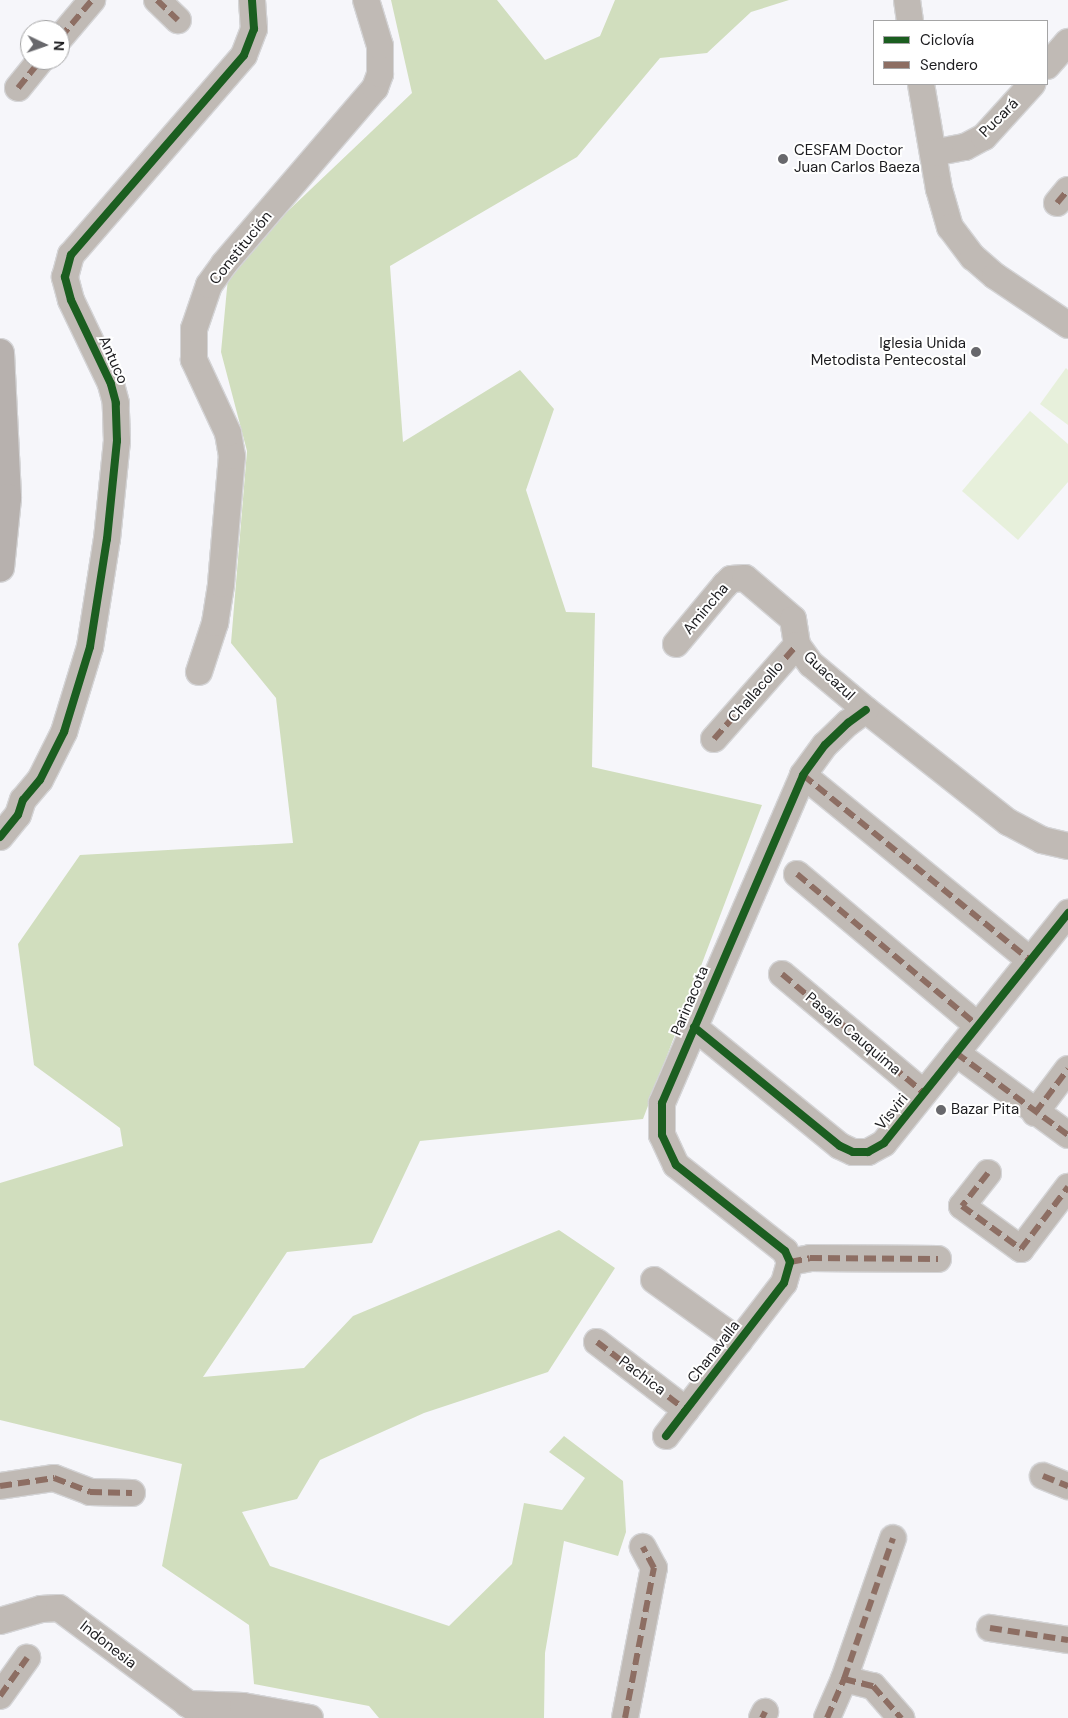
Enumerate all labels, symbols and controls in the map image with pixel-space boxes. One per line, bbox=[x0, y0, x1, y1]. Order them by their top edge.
north arrow bbox=[20, 20, 70, 70]
legend bbox=[873, 20, 1048, 85]
text: Ciclovía bbox=[920, 30, 974, 50]
text: N bbox=[50, 40, 68, 51]
text: Sendero bbox=[920, 55, 978, 75]
street label: Pucará bbox=[976, 95, 1022, 141]
place label: CESFAM Doctor Juan Carlos Baeza bbox=[794, 141, 920, 176]
marker: CESFAM Doctor Juan Carlos Baeza bbox=[776, 152, 790, 166]
street label: Constitución bbox=[206, 208, 276, 288]
street label: Antuco bbox=[95, 333, 131, 387]
place label: Iglesia Unida Metodista Pentecostal bbox=[811, 334, 966, 369]
marker: Iglesia Unida Metodista Pentecostal bbox=[970, 346, 982, 358]
street label: Amincha bbox=[680, 580, 732, 638]
street label: Guacazul bbox=[800, 648, 858, 704]
street label: Challacollo bbox=[724, 658, 788, 726]
street label: Parinacota bbox=[667, 964, 713, 1038]
street label: Pasaje Cauquima bbox=[802, 989, 904, 1079]
street label: Visviri bbox=[872, 1090, 912, 1134]
place label: Bazar Pita bbox=[951, 1101, 1019, 1119]
marker: Bazar Pita bbox=[935, 1104, 947, 1116]
street label: Chanavalla bbox=[684, 1317, 744, 1387]
street label: Pachica bbox=[615, 1353, 669, 1399]
street label: Indonesia bbox=[76, 1617, 140, 1673]

